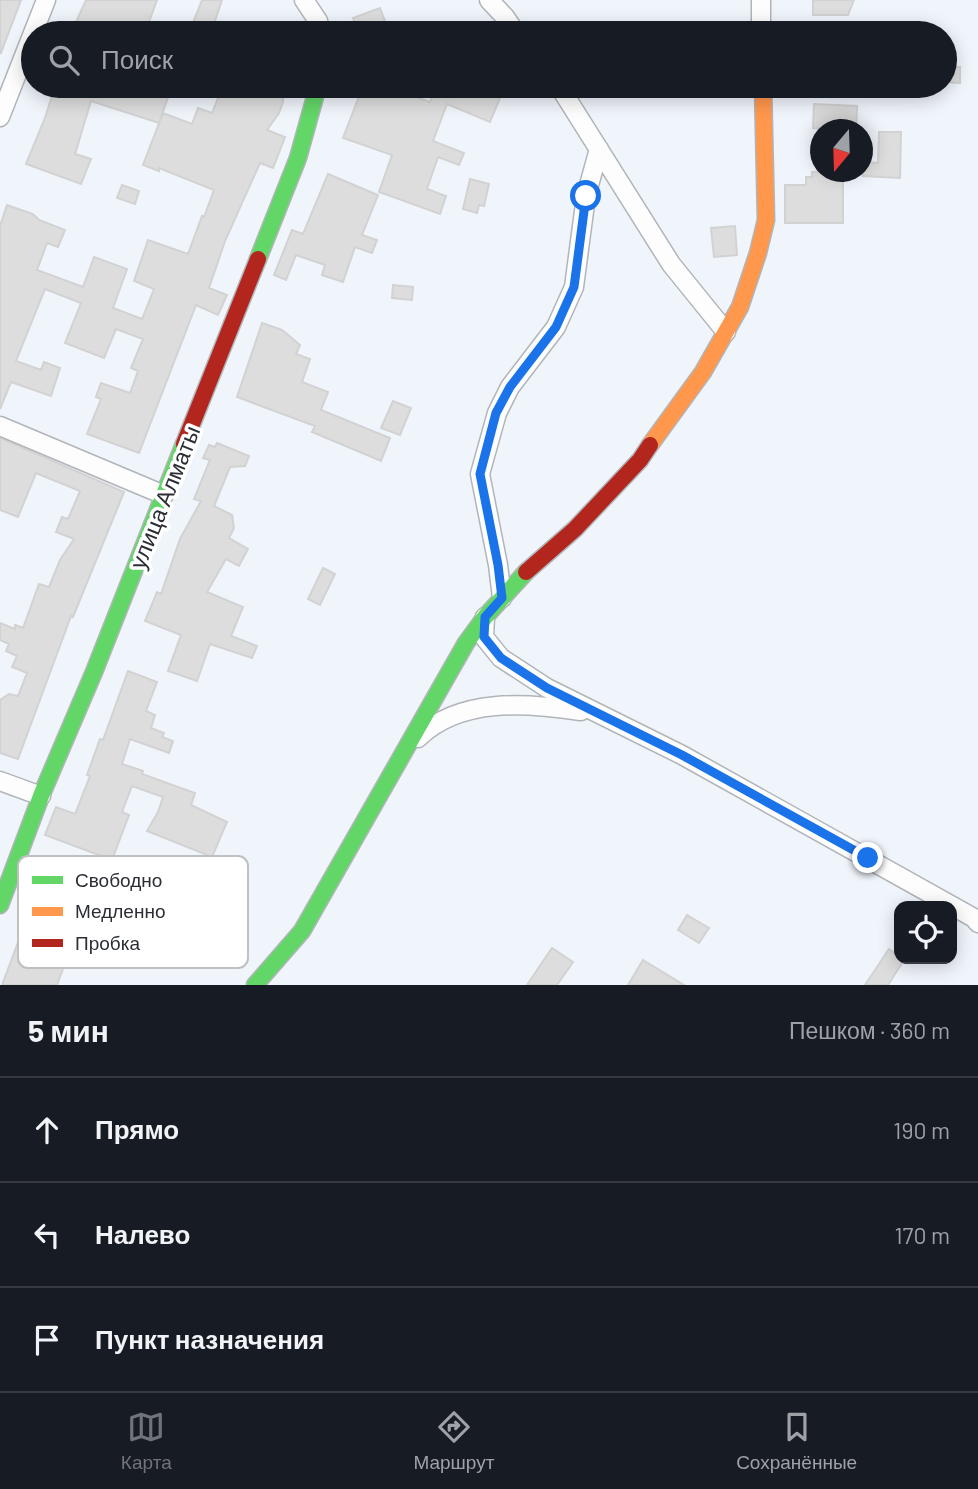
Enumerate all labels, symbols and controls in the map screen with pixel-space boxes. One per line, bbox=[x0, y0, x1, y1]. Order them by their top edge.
search box bbox=[21, 21, 957, 98]
icon: search bbox=[45, 41, 83, 79]
text: Поиск bbox=[101, 43, 173, 74]
north arrow bbox=[810, 119, 873, 182]
route start bbox=[570, 180, 601, 211]
street label: улица Алматы bbox=[123, 421, 205, 573]
route end bbox=[852, 842, 883, 873]
legend bbox=[18, 856, 248, 968]
text: Свободно bbox=[75, 868, 162, 891]
text: Медленно bbox=[75, 899, 165, 922]
map controls bbox=[894, 901, 957, 964]
button: locate bbox=[894, 901, 957, 964]
text: Пробка bbox=[75, 931, 140, 954]
text: 5 мин bbox=[28, 1012, 109, 1048]
text: Пешком · 360 m bbox=[789, 1016, 950, 1044]
icon: ahead bbox=[28, 1111, 66, 1149]
text: Прямо bbox=[95, 1113, 179, 1144]
text: 190 m bbox=[893, 1116, 950, 1144]
icon: left bbox=[28, 1216, 66, 1254]
text: Налево bbox=[95, 1218, 190, 1249]
text: 170 m bbox=[894, 1221, 950, 1249]
icon: arrive bbox=[28, 1321, 66, 1359]
text: Пункт назначения bbox=[95, 1323, 324, 1354]
tab: Карта bbox=[121, 1408, 172, 1474]
tab: Маршрут bbox=[413, 1408, 494, 1474]
tab: Сохранённые bbox=[736, 1408, 857, 1474]

